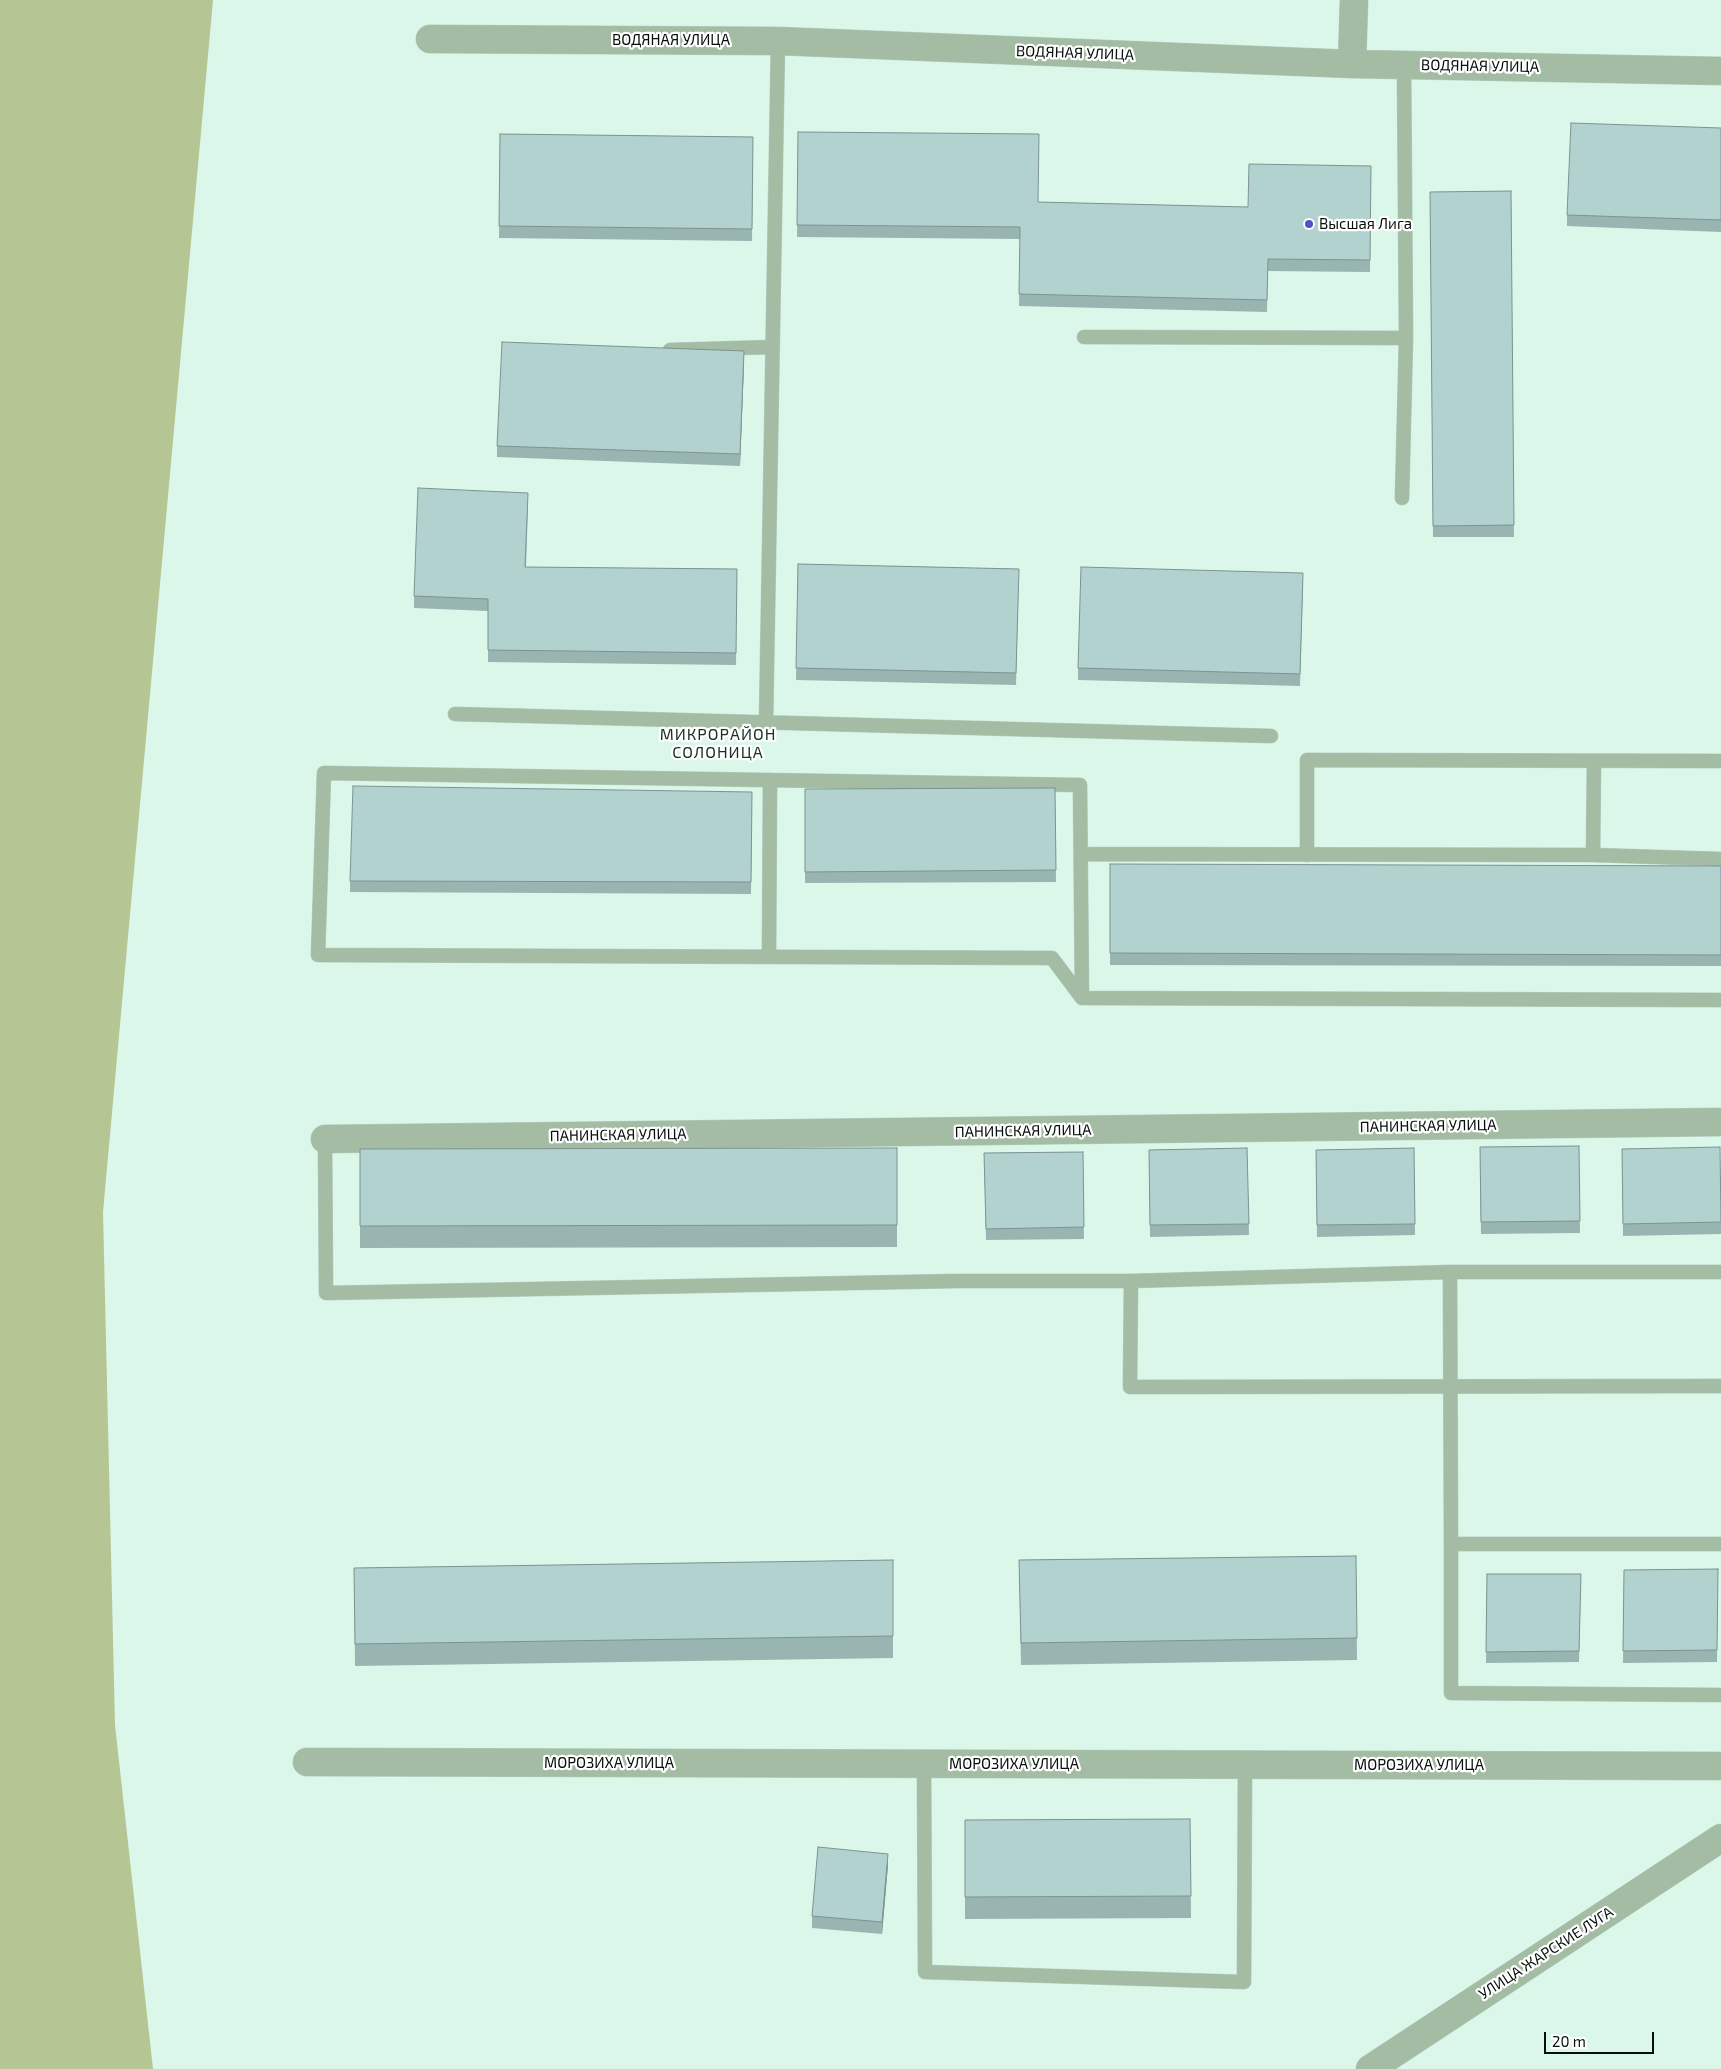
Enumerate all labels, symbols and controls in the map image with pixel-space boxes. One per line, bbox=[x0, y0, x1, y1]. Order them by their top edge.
street label: ВОДЯНАЯ УЛИЦА bbox=[612, 31, 730, 49]
street label: ВОДЯНАЯ УЛИЦА bbox=[1016, 42, 1134, 64]
street label: ВОДЯНАЯ УЛИЦА bbox=[1421, 56, 1539, 76]
place label: Высшая Лига bbox=[1319, 215, 1412, 233]
marker: Высшая Лига bbox=[1303, 218, 1315, 230]
district label: МИКРОРАЙОН СОЛОНИЦА bbox=[658, 725, 778, 763]
street label: ПАНИНСКАЯ УЛИЦА bbox=[1359, 1116, 1497, 1136]
street label: ПАНИНСКАЯ УЛИЦА bbox=[954, 1121, 1092, 1141]
street label: ПАНИНСКАЯ УЛИЦА bbox=[549, 1125, 687, 1145]
street label: МОРОЗИХА УЛИЦА bbox=[544, 1754, 674, 1772]
street label: МОРОЗИХА УЛИЦА bbox=[949, 1755, 1079, 1773]
street label: МОРОЗИХА УЛИЦА bbox=[1354, 1756, 1484, 1774]
street label: УЛИЦА ЖАРСКИЕ ЛУГА bbox=[1475, 1903, 1617, 2003]
scale bar bbox=[1546, 2022, 1656, 2054]
text: 20 m bbox=[1552, 2032, 1586, 2050]

